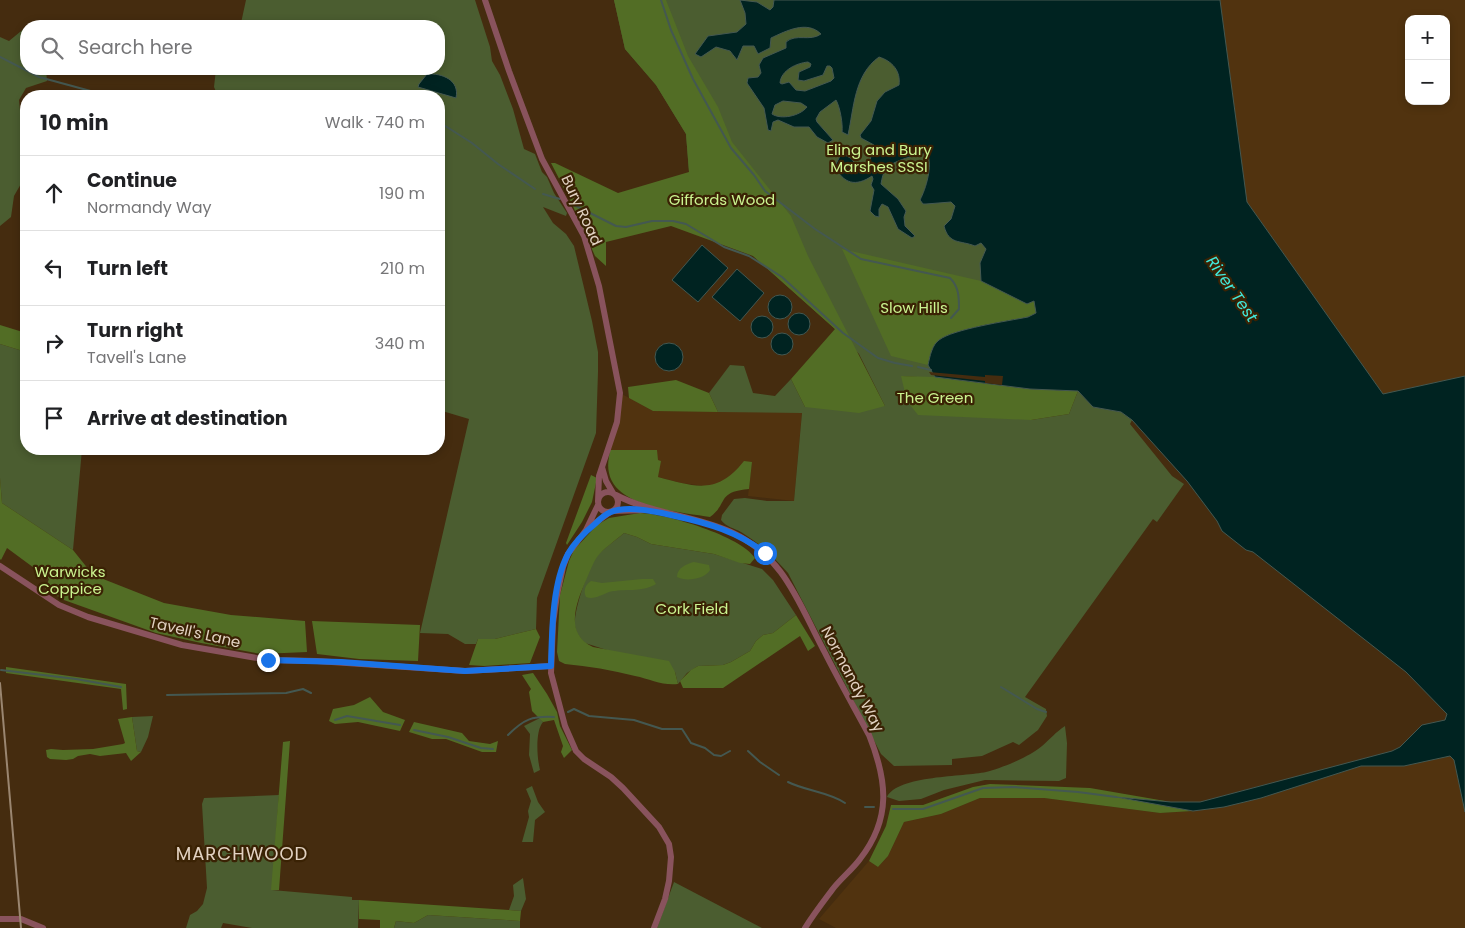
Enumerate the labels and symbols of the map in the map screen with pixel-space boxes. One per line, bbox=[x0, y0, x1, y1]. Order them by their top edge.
park label: Eling and Bury Marshes SSSI bbox=[826, 139, 932, 177]
street label: Bury Road bbox=[556, 171, 608, 249]
park label: Giffords Wood bbox=[669, 189, 775, 210]
water label: River Test bbox=[1201, 251, 1264, 328]
park label: Slow Hills bbox=[880, 297, 948, 318]
park label: The Green bbox=[897, 387, 973, 408]
route start bbox=[754, 542, 777, 565]
park label: Warwicks Coppice bbox=[34, 561, 106, 599]
park label: Cork Field bbox=[656, 598, 728, 619]
street label: Tavell's Lane bbox=[147, 611, 243, 653]
street label: Normandy Way bbox=[816, 623, 890, 736]
route end bbox=[257, 649, 280, 672]
district label: MARCHWOOD bbox=[176, 841, 308, 866]

